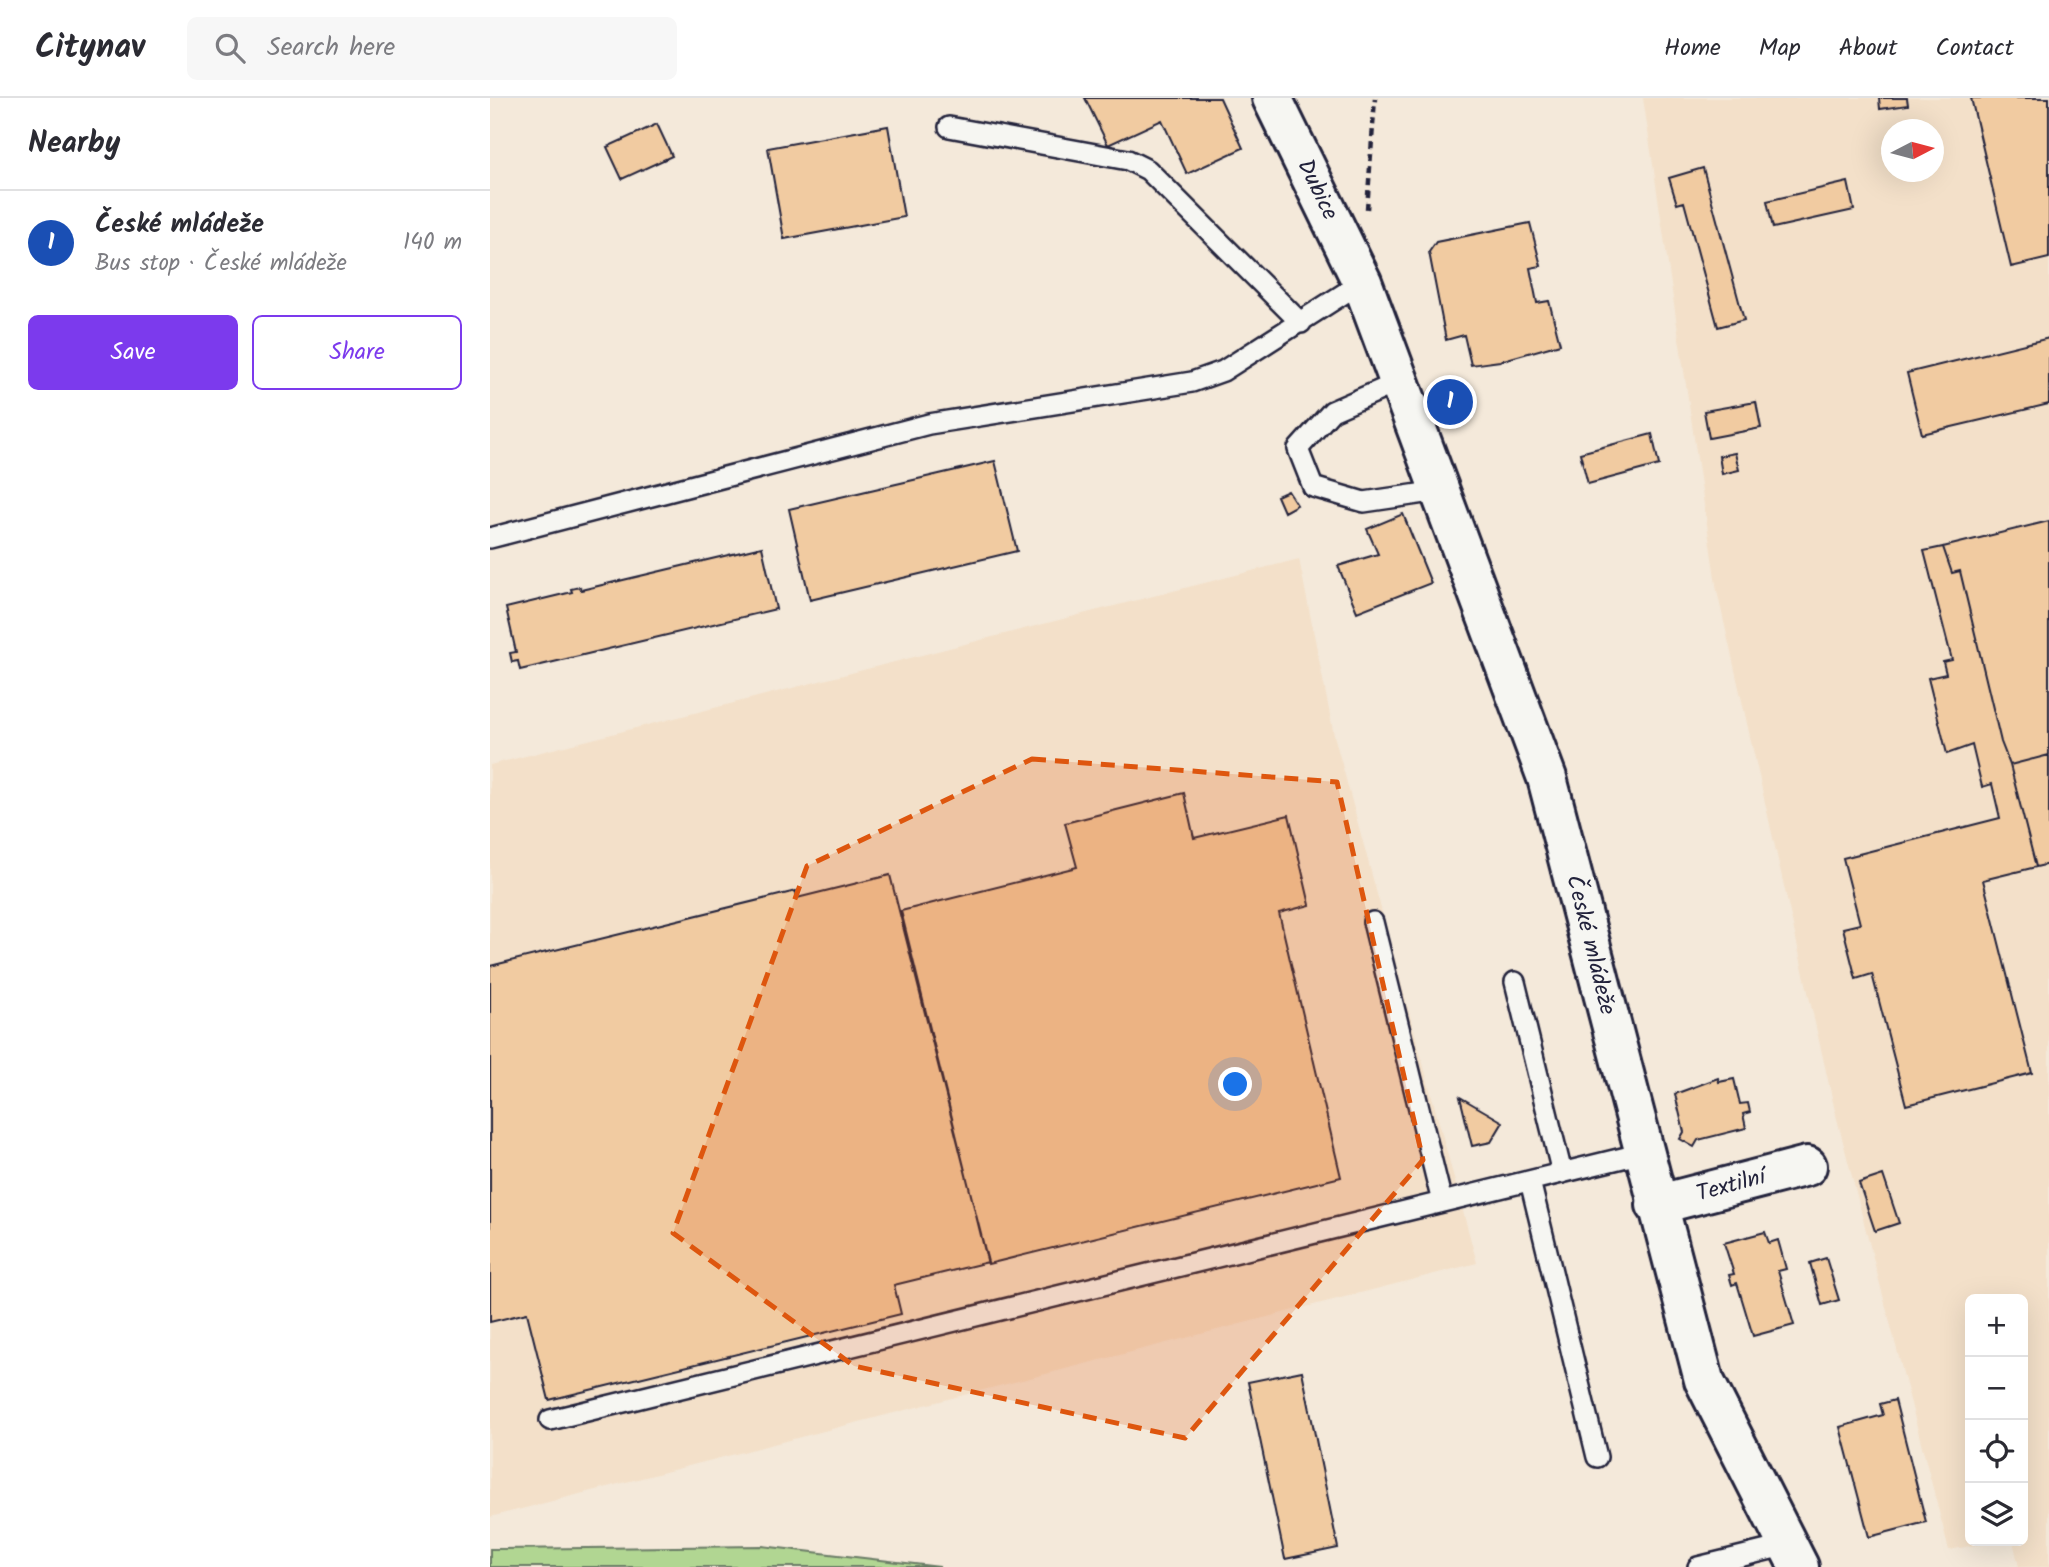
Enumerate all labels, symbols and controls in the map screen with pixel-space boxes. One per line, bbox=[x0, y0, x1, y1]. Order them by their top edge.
search box bbox=[187, 17, 677, 80]
text: Citynav bbox=[35, 22, 145, 75]
text: Search here bbox=[267, 27, 395, 69]
icon: search bbox=[211, 29, 249, 67]
text: Home bbox=[1664, 29, 1721, 68]
text: Map bbox=[1759, 29, 1801, 68]
text: About bbox=[1839, 29, 1897, 68]
text: Contact bbox=[1935, 29, 2014, 68]
north arrow bbox=[1881, 119, 1944, 182]
text: Nearby bbox=[28, 120, 120, 168]
street label: Dubice bbox=[1287, 153, 1347, 227]
text: České mládeže bbox=[95, 204, 264, 246]
text: 1 bbox=[48, 225, 54, 261]
text: 140 m bbox=[403, 225, 462, 261]
text: Bus stop · České mládeže bbox=[95, 246, 347, 282]
button: Save bbox=[28, 315, 238, 390]
button: Share bbox=[252, 315, 462, 390]
pin: 1 bbox=[1427, 376, 1473, 428]
street label: České mládeže bbox=[1555, 871, 1625, 1019]
your location bbox=[1218, 1067, 1252, 1101]
street label: Textilní bbox=[1692, 1159, 1773, 1212]
map controls bbox=[1965, 1294, 2028, 1546]
button: + bbox=[1965, 1294, 2028, 1357]
button: − bbox=[1965, 1357, 2028, 1420]
button: locate bbox=[1965, 1420, 2028, 1483]
button: layers bbox=[1965, 1483, 2028, 1546]

